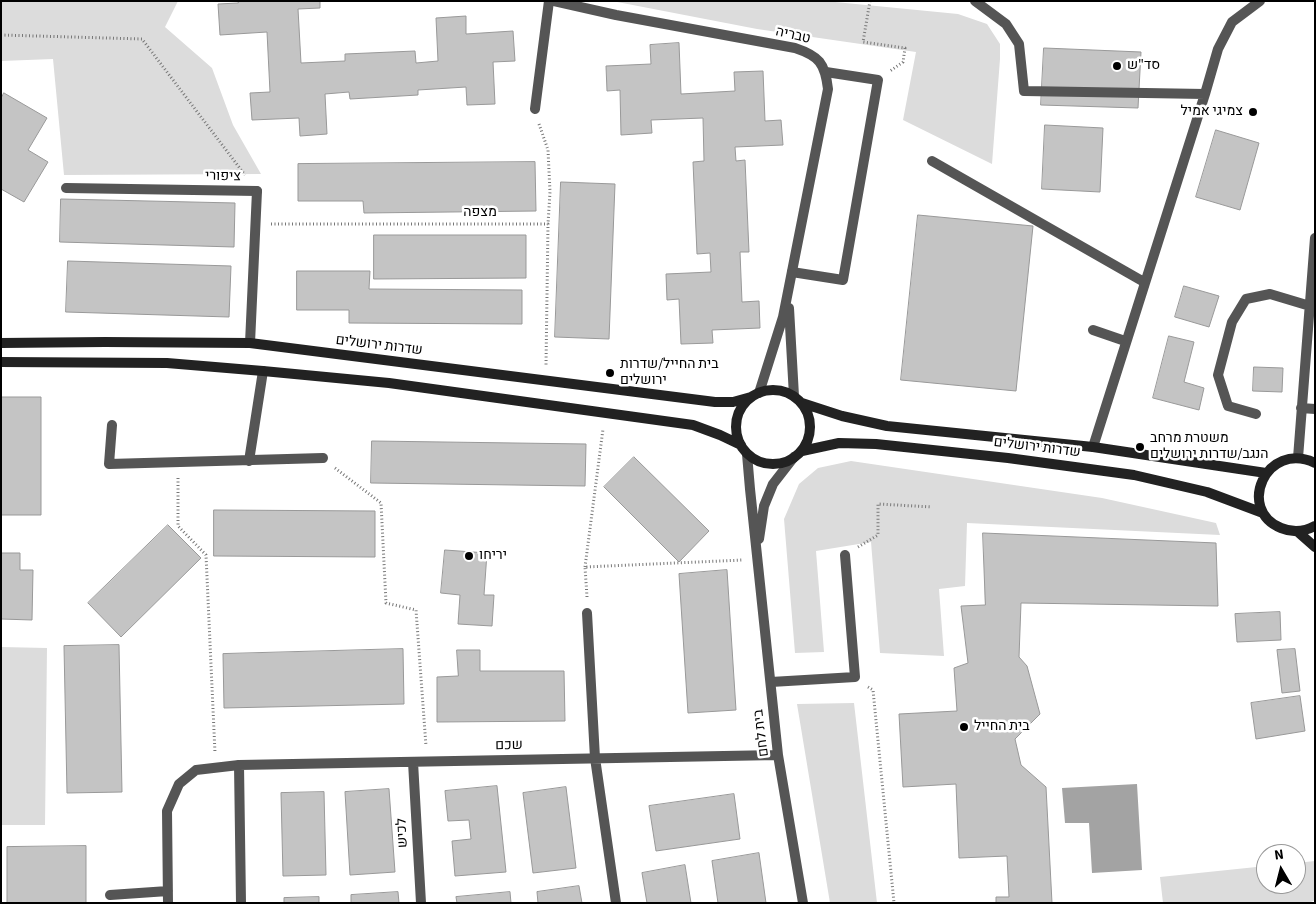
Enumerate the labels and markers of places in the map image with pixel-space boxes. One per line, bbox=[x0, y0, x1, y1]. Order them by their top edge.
place label: סד"ש bbox=[1127, 58, 1160, 74]
marker: סד"ש bbox=[1111, 60, 1123, 72]
place label: צמיגי אמיל bbox=[1181, 104, 1243, 120]
marker: צמיגי אמיל bbox=[1247, 106, 1259, 118]
place label: בית החייל/שדרות ירושלים bbox=[620, 357, 719, 390]
marker: בית החייל/שדרות ירושלים bbox=[604, 367, 616, 379]
place label: משטרת מרחב הנגב/שדרות ירושלים bbox=[1150, 431, 1269, 464]
marker: משטרת מרחב הנגב/שדרות ירושלים bbox=[1134, 441, 1146, 453]
place label: יריחו bbox=[479, 548, 507, 564]
marker: יריחו bbox=[463, 550, 475, 562]
place label: בית החייל bbox=[974, 719, 1030, 735]
marker: בית החייל bbox=[958, 721, 970, 733]

